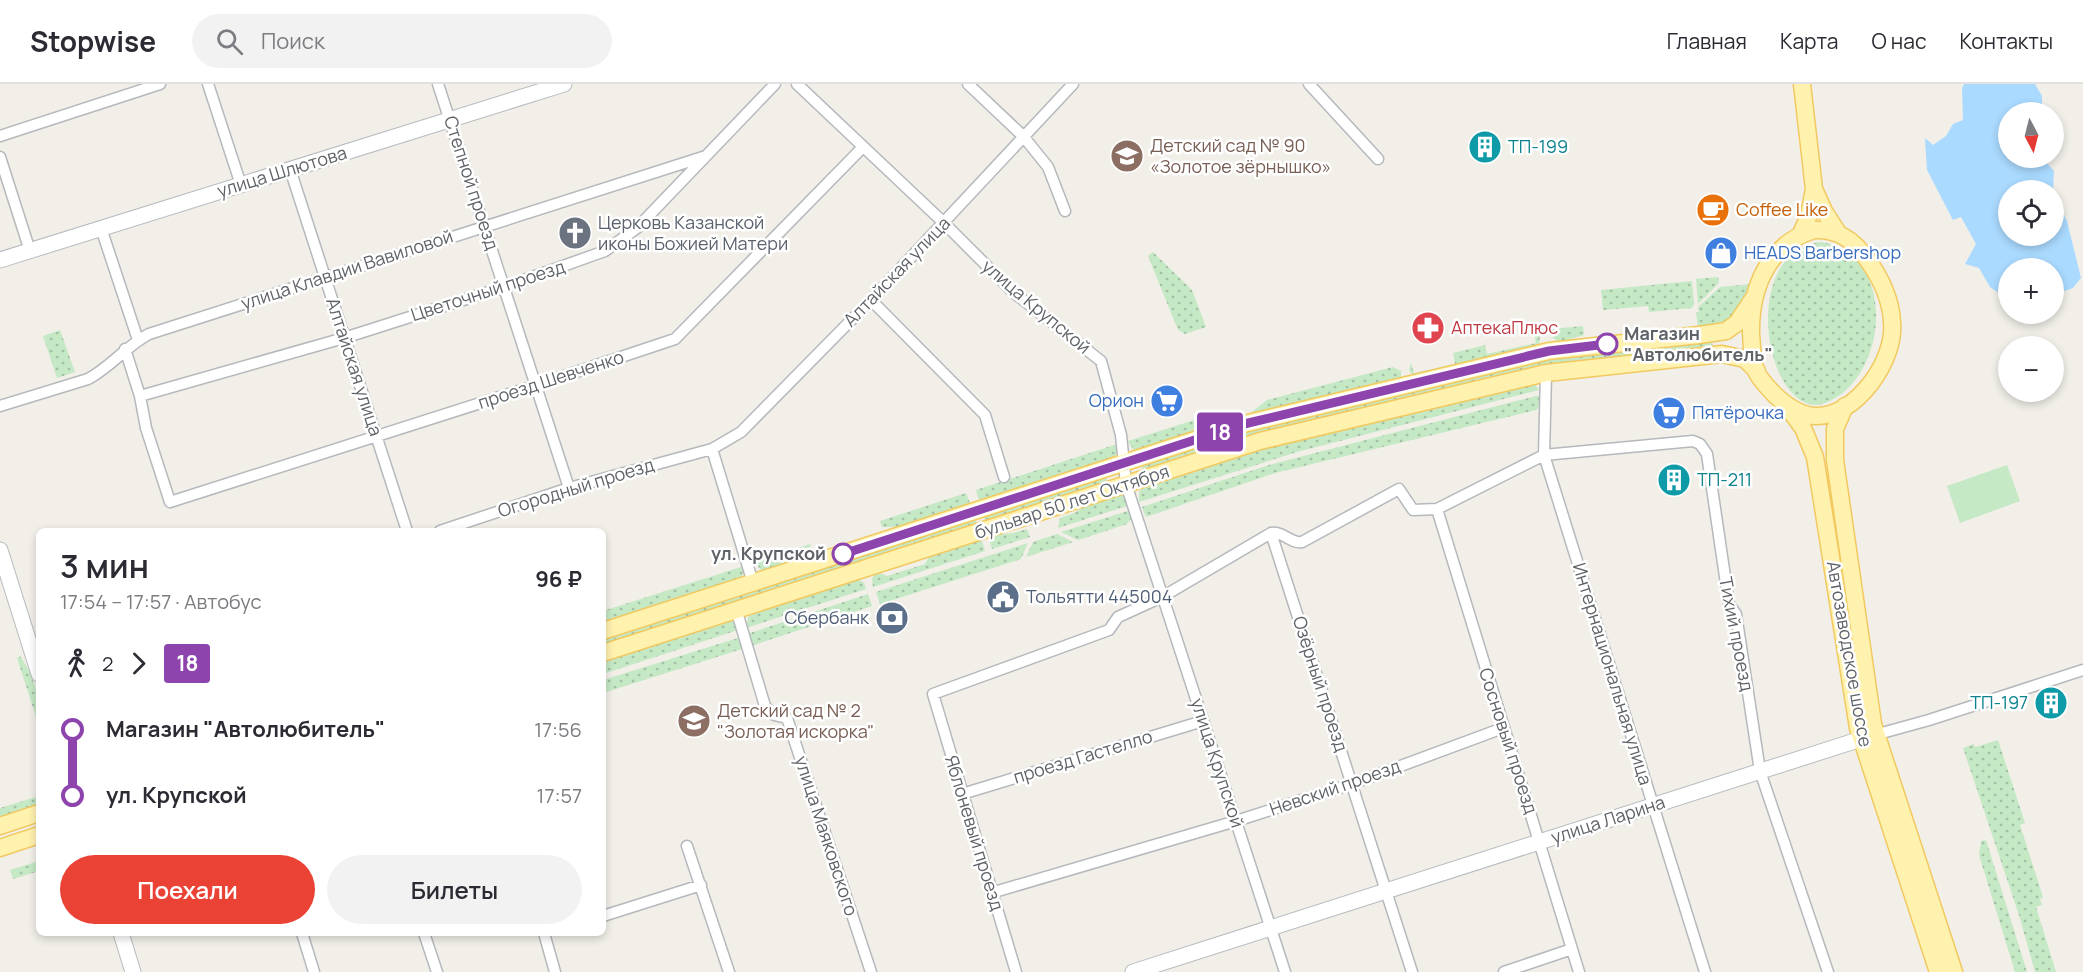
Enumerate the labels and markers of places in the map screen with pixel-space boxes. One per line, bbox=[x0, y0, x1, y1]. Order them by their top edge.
building icon: ТП-199 bbox=[1467, 129, 1503, 165]
place label: Детский сад № 90 «Золотое зёрнышко» bbox=[1150, 133, 1331, 178]
place label: ТП-199 bbox=[1508, 134, 1568, 158]
school or university icon: Детский сад № 90 «Золотое зёрнышко» bbox=[1109, 138, 1145, 174]
cafe icon: Coffee Like bbox=[1695, 192, 1731, 228]
place label: Coffee Like bbox=[1736, 197, 1828, 221]
place label: Церковь Казанской иконы Божией Матери bbox=[598, 210, 788, 255]
church icon: Церковь Казанской иконы Божией Матери bbox=[557, 215, 593, 251]
shop icon: HEADS Barbershop bbox=[1703, 235, 1739, 271]
place label: HEADS Barbershop bbox=[1744, 240, 1901, 264]
pharmacy icon: АптекаПлюс bbox=[1410, 310, 1446, 346]
place label: АптекаПлюс bbox=[1451, 315, 1558, 339]
place label: Магазин "Автолюбитель" bbox=[1624, 321, 1773, 366]
marker: Магазин "Автолюбитель" bbox=[1596, 333, 1618, 355]
supermarket icon: Орион bbox=[1149, 383, 1185, 419]
place label: Орион bbox=[1089, 388, 1144, 412]
supermarket icon: Пятёрочка bbox=[1651, 395, 1687, 431]
place label: Пятёрочка bbox=[1692, 400, 1784, 424]
building icon: ТП-211 bbox=[1656, 462, 1692, 498]
place label: ТП-211 bbox=[1697, 467, 1752, 491]
place label: ул. Крупской bbox=[711, 541, 826, 565]
marker: ул. Крупской bbox=[832, 543, 854, 565]
public building icon: Тольятти 445004 bbox=[985, 579, 1021, 615]
place label: Тольятти 445004 bbox=[1026, 584, 1172, 608]
bank icon: Сбербанк bbox=[874, 600, 910, 636]
place label: Сбербанк bbox=[784, 605, 870, 629]
building icon: ТП-197 bbox=[2033, 685, 2069, 721]
place label: ТП-197 bbox=[1970, 690, 2028, 714]
place label: Детский сад № 2 "Золотая искорка" bbox=[717, 698, 874, 743]
school or university icon: Детский сад № 2 "Золотая искорка" bbox=[676, 703, 712, 739]

